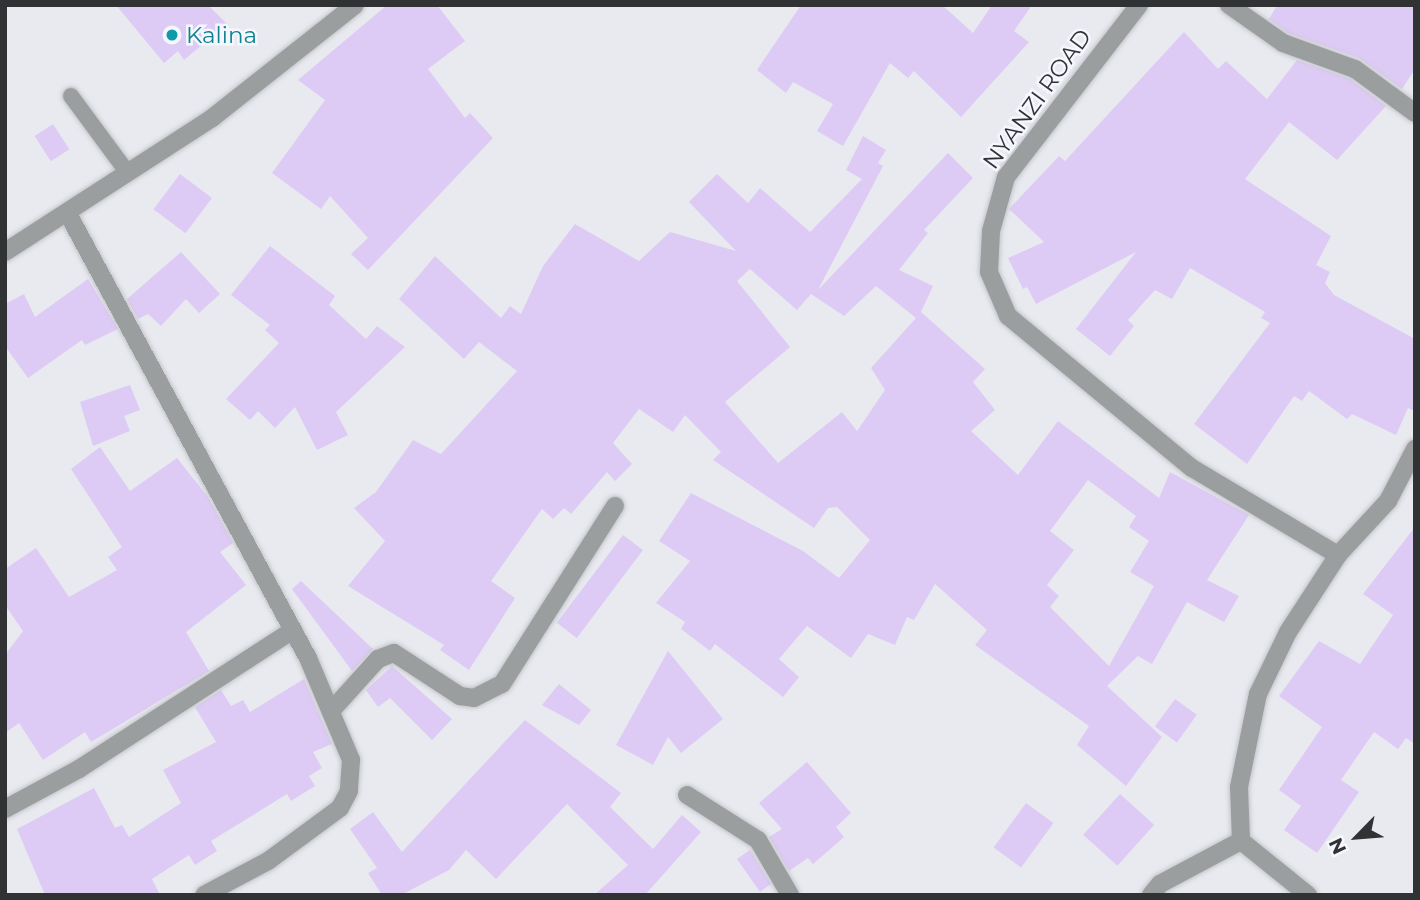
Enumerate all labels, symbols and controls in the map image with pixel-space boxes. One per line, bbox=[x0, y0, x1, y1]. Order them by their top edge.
place label: Kalina bbox=[186, 21, 257, 49]
street label: NYANZI ROAD bbox=[977, 24, 1097, 174]
marker: Kalina bbox=[164, 27, 180, 43]
north arrow bbox=[1322, 802, 1392, 872]
text: N bbox=[1324, 834, 1351, 858]

